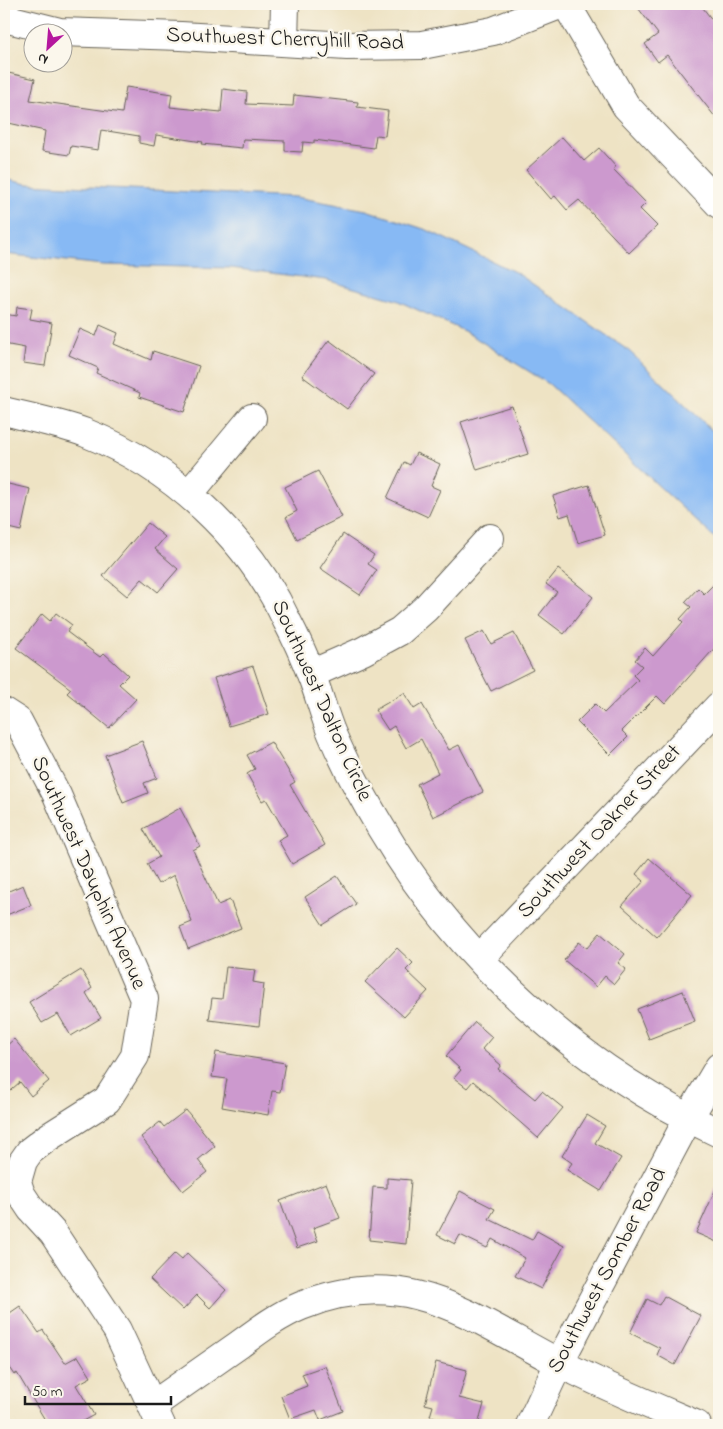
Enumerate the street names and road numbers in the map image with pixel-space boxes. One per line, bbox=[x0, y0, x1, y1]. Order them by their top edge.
street label: Southwest Cherryhill Road bbox=[166, 20, 404, 61]
street label: Southwest Dalton Circle bbox=[262, 595, 380, 807]
street label: Southwest Oakner Street bbox=[510, 737, 690, 927]
street label: Southwest Dauphin Avenue bbox=[22, 751, 154, 995]
street label: Southwest Somber Road bbox=[540, 1163, 676, 1379]

